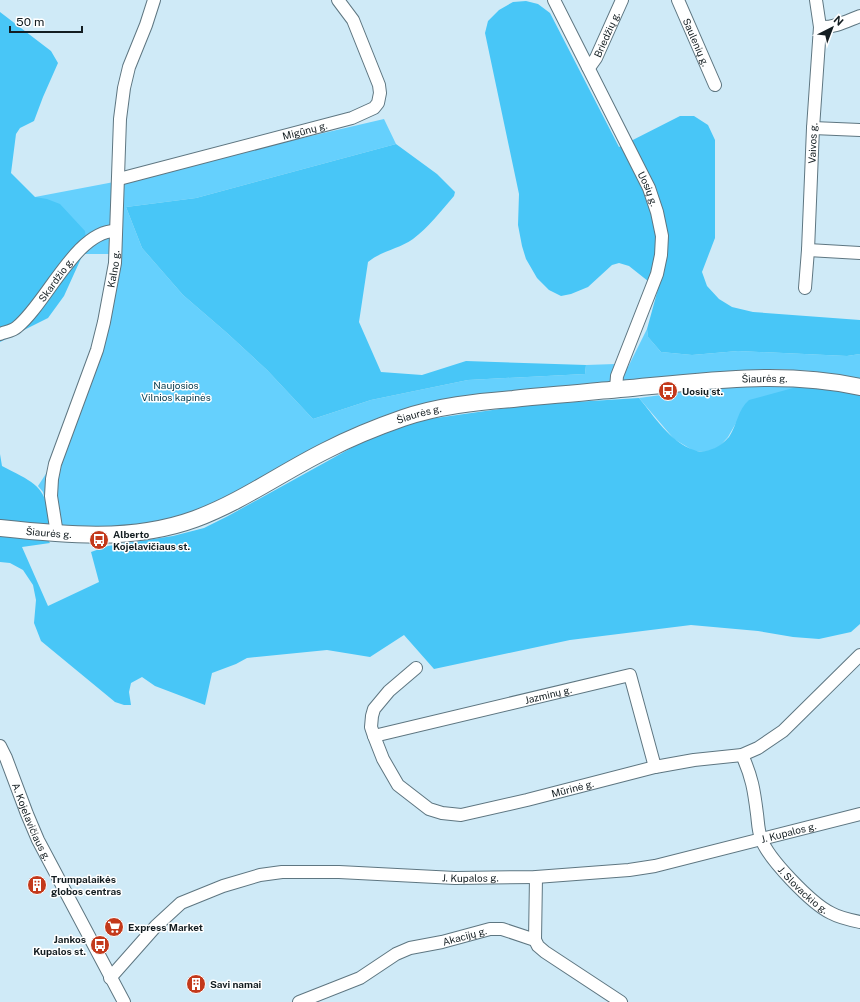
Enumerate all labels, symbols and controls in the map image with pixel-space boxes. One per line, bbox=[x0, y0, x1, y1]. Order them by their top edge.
scale bar bbox=[10, 8, 82, 34]
north arrow bbox=[812, 8, 852, 48]
street label: Briedžių g. bbox=[591, 10, 622, 59]
text: N bbox=[831, 13, 846, 28]
text: 50 m bbox=[16, 15, 44, 29]
street label: Saulenių g. bbox=[681, 16, 712, 68]
street label: Migūnų g. bbox=[281, 119, 328, 142]
street label: Vaivos g. bbox=[806, 122, 819, 164]
street label: Uosių g. bbox=[635, 169, 661, 208]
street label: Kalno g. bbox=[105, 250, 121, 289]
street label: Skardžio g. bbox=[36, 255, 76, 304]
street label: Šiaurės g. bbox=[741, 372, 788, 385]
park label: Naujosios Vilnios kapinės bbox=[141, 379, 211, 403]
bus stop icon: Uosių st. bbox=[657, 380, 679, 402]
place label: Uosių st. bbox=[682, 385, 724, 397]
street label: Šiaurės g. bbox=[395, 402, 442, 426]
street label: Šiaurės g. bbox=[25, 525, 72, 540]
place label: Alberto Kojelavičiaus st. bbox=[113, 528, 190, 552]
bus stop icon: Alberto Kojelavičiaus st. bbox=[88, 529, 110, 551]
street label: Jazminų g. bbox=[523, 683, 573, 706]
street label: Mūrinė g. bbox=[550, 777, 595, 800]
street label: A. Kojelavičiaus g. bbox=[10, 781, 54, 862]
street label: J. Kupalos g. bbox=[760, 819, 817, 845]
street label: J. Slovackio g. bbox=[776, 864, 830, 916]
street label: J. Kupalos g. bbox=[442, 871, 499, 884]
place label: Trumpalaikės globos centras bbox=[51, 873, 121, 897]
building icon: Trumpalaikės globos centras bbox=[26, 874, 48, 896]
supermarket icon: Express Market bbox=[103, 916, 125, 938]
place label: Express Market bbox=[128, 921, 203, 933]
street label: Akacijų g. bbox=[441, 924, 488, 948]
place label: Jankos Kupalos st. bbox=[33, 933, 86, 957]
bus stop icon: Jankos Kupalos st. bbox=[89, 934, 111, 956]
building icon: Savi namai bbox=[185, 973, 207, 995]
place label: Savi namai bbox=[210, 978, 262, 990]

